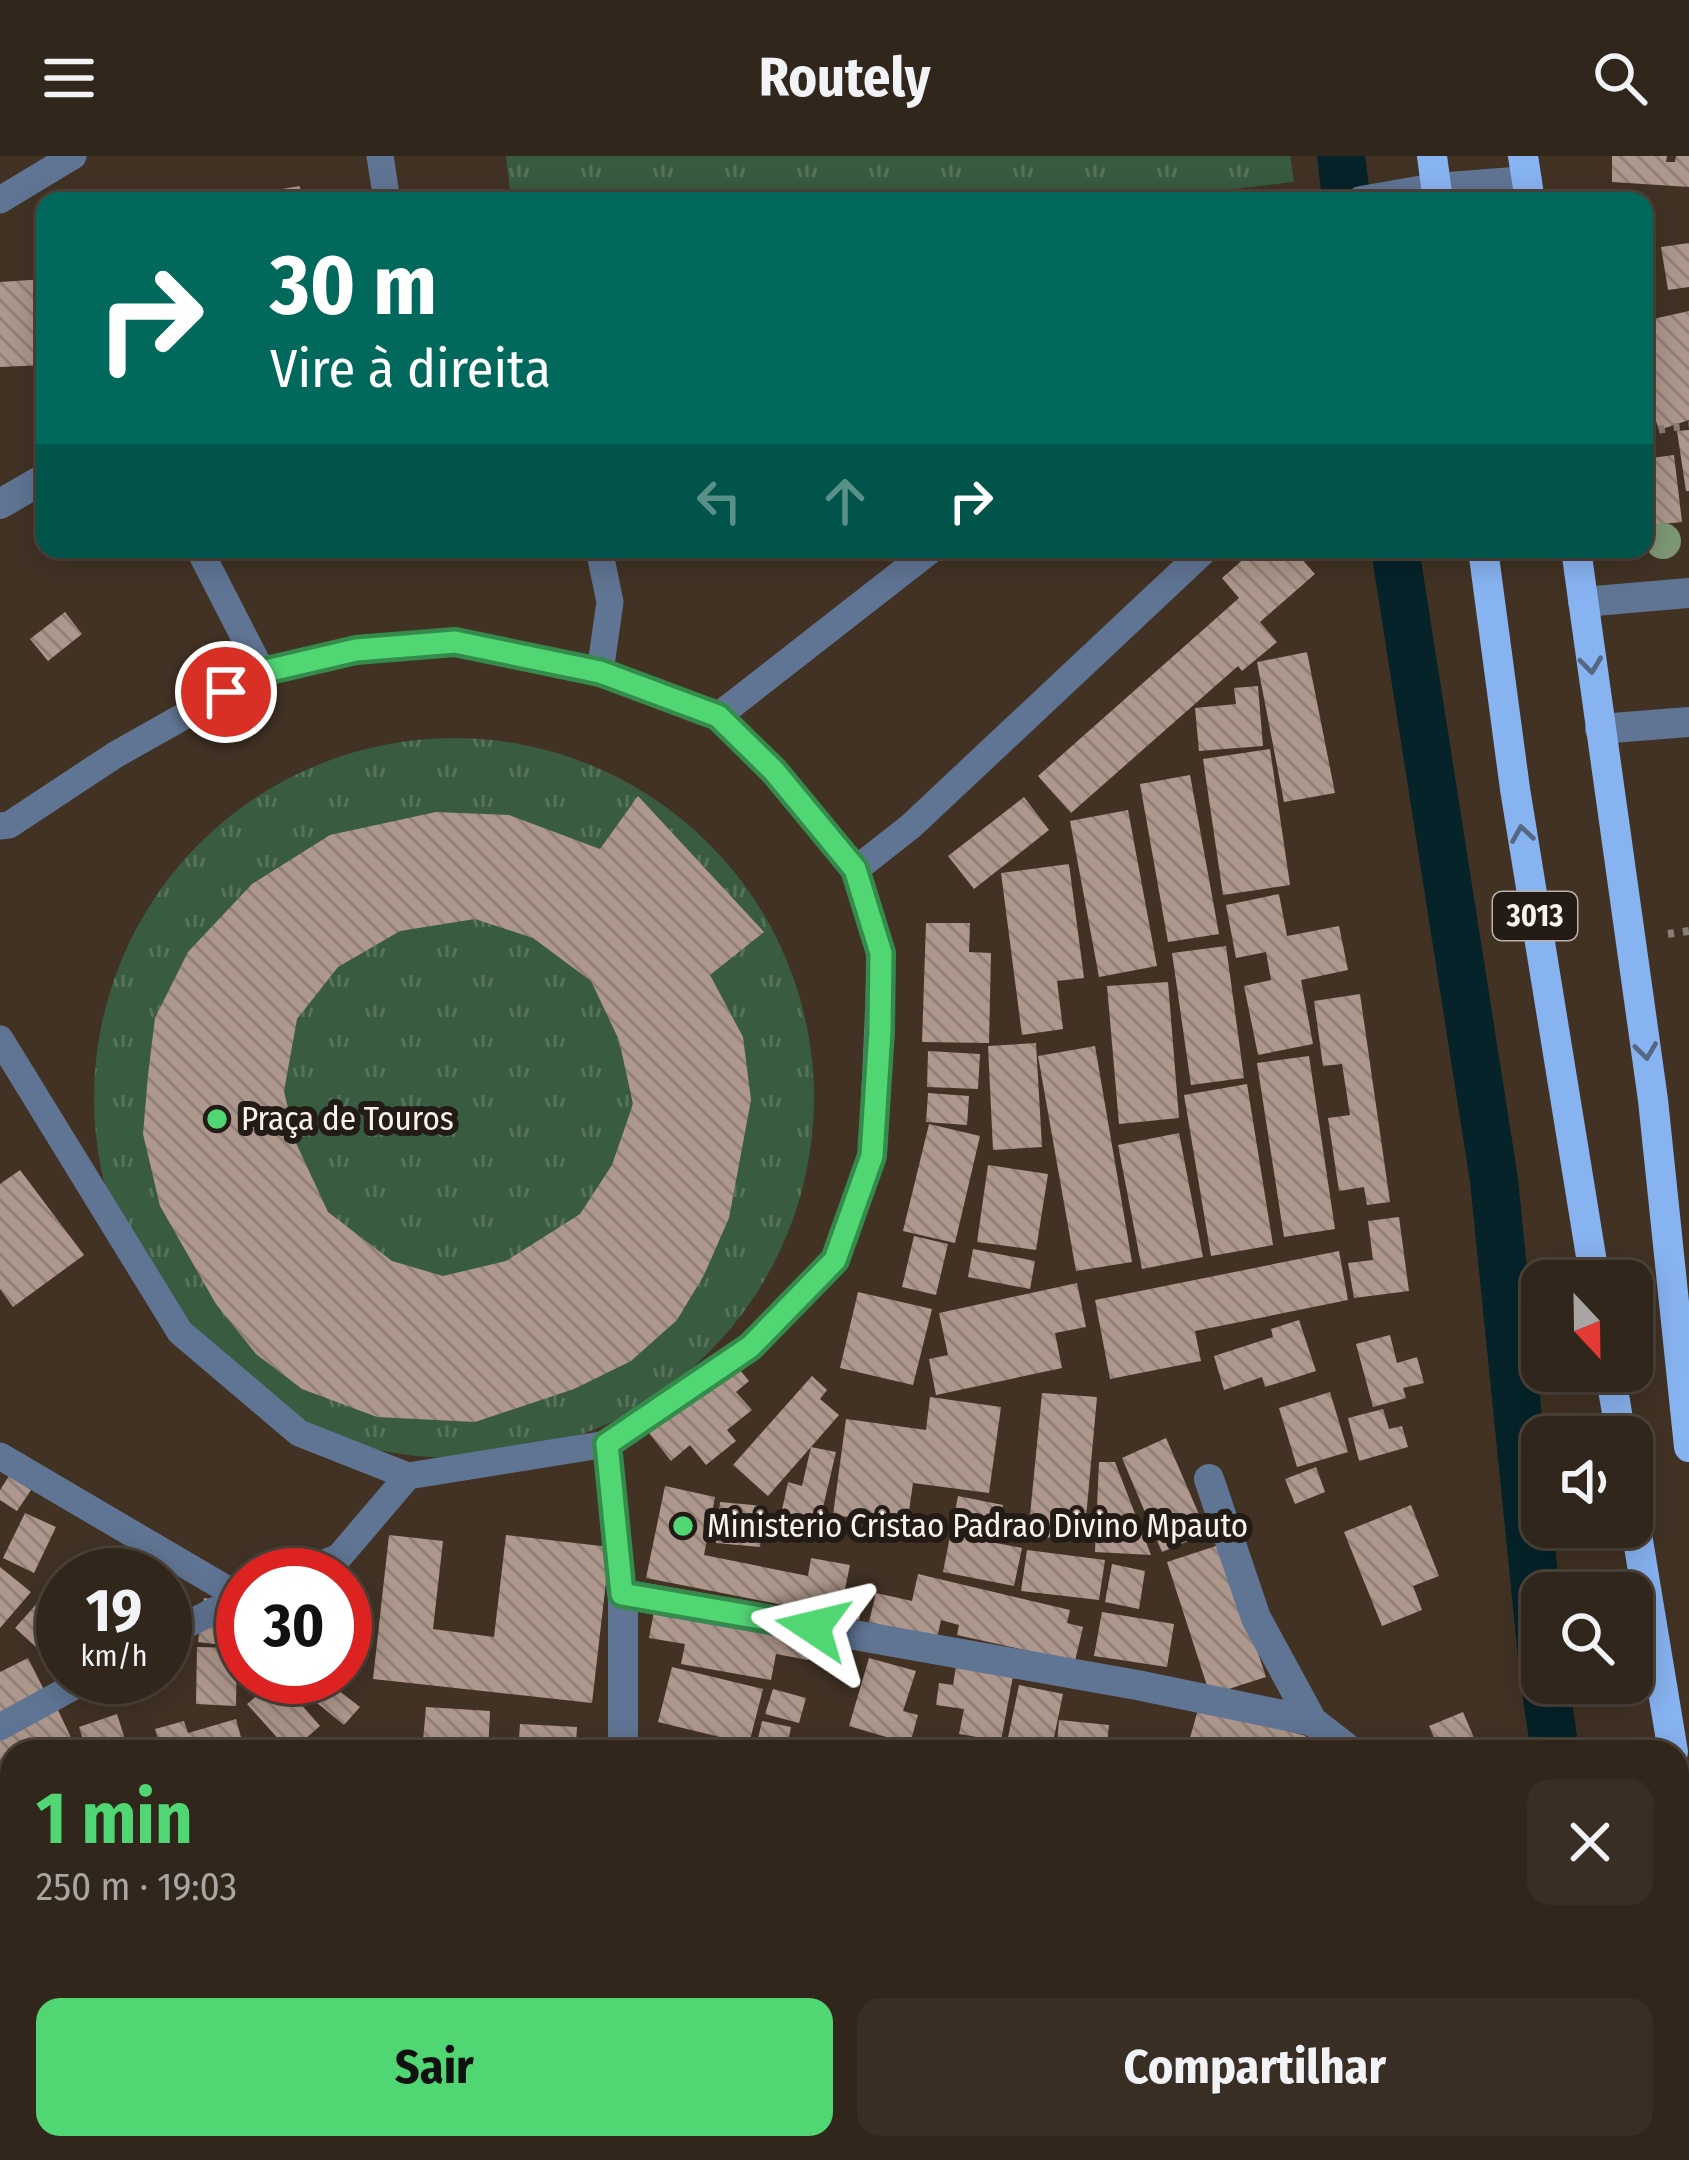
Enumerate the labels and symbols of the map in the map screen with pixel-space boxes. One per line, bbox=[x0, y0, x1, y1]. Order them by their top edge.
pin bbox=[175, 641, 277, 743]
one-way arrow bbox=[1578, 655, 1604, 675]
one-way arrow bbox=[1510, 824, 1536, 844]
road number: 3013 bbox=[1493, 892, 1577, 940]
one-way arrow bbox=[1632, 1041, 1658, 1061]
place label: Praça de Touros bbox=[241, 1099, 454, 1139]
marker: Praça de Touros bbox=[204, 1106, 230, 1132]
north arrow bbox=[1521, 1260, 1653, 1392]
place label: Ministerio Cristao Padrao Divino Mpauto bbox=[707, 1506, 1248, 1546]
marker: Ministerio Cristao Padrao Divino Mpauto bbox=[670, 1513, 696, 1539]
speed limit sign: 30 bbox=[216, 1548, 372, 1704]
position arrow bbox=[750, 1564, 876, 1690]

